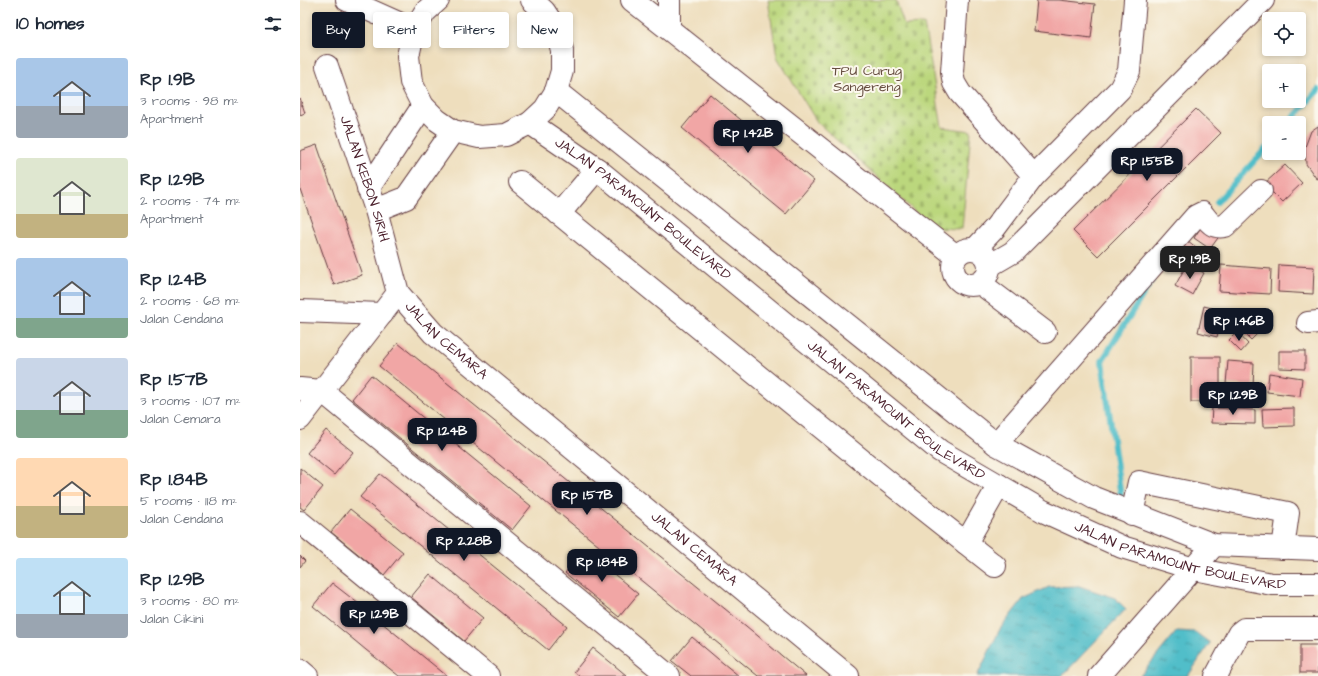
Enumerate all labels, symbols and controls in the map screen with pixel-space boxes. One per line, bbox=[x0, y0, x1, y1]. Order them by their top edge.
text: 10 homes bbox=[16, 12, 85, 36]
chip: Buy bbox=[312, 12, 365, 48]
chip: Rent bbox=[373, 12, 431, 48]
chip: Filters bbox=[439, 12, 509, 48]
chip: New bbox=[517, 12, 573, 48]
map controls bbox=[1262, 12, 1306, 160]
button: locate bbox=[1262, 12, 1306, 56]
icon: filters bbox=[262, 13, 284, 35]
park label: TPU Curug Sangereng bbox=[832, 61, 902, 97]
button: + bbox=[1262, 64, 1306, 108]
text: Rp 1.9B bbox=[140, 68, 195, 92]
icon: home bbox=[48, 74, 96, 122]
text: 3 rooms · 98 m² bbox=[140, 92, 239, 110]
text: Apartment bbox=[140, 110, 204, 128]
street label: JALAN KEBON SIRIH bbox=[335, 113, 394, 245]
button: − bbox=[1262, 116, 1306, 160]
pin: Rp 1.42B bbox=[707, 120, 789, 154]
text: Rp 1.42B bbox=[723, 124, 773, 142]
street label: JALAN PARAMOUNT BOULEVARD bbox=[551, 133, 735, 285]
pin: Rp 1.55B bbox=[1106, 148, 1188, 182]
text: Rp 1.55B bbox=[1121, 152, 1173, 170]
text: Rp 1.29B bbox=[140, 168, 204, 192]
icon: home bbox=[48, 174, 96, 222]
text: 2 rooms · 74 m² bbox=[140, 192, 240, 210]
text: Apartment bbox=[140, 210, 204, 228]
pin: Rp 1.9B bbox=[1153, 246, 1227, 280]
text: Rp 1.9B bbox=[1169, 250, 1211, 268]
text: Rp 1.24B bbox=[140, 268, 206, 292]
icon: home bbox=[48, 274, 96, 322]
text: 2 rooms · 68 m² bbox=[140, 292, 240, 310]
street label: JALAN CEMARA bbox=[400, 297, 492, 384]
pin: Rp 1.46B bbox=[1198, 308, 1280, 342]
text: Jalan Cendana bbox=[140, 310, 223, 328]
text: Rp 1.46B bbox=[1213, 312, 1265, 330]
street label: JALAN PARAMOUNT BOULEVARD bbox=[803, 336, 989, 485]
text: Rp 1.57B bbox=[140, 368, 208, 392]
icon: home bbox=[48, 374, 96, 422]
pin: Rp 1.29B bbox=[1192, 382, 1274, 416]
text: Rp 1.29B bbox=[1208, 386, 1258, 404]
text: 3 rooms · 107 m² bbox=[140, 392, 241, 410]
text: Jalan Cemara bbox=[140, 410, 221, 428]
pin: Rp 1.24B bbox=[401, 418, 483, 452]
text: Rp 1.24B bbox=[417, 422, 467, 440]
text: Rp 1.84B bbox=[140, 468, 208, 492]
icon: home bbox=[48, 474, 96, 522]
pin: Rp 1.57B bbox=[546, 482, 628, 516]
text: Rp 1.57B bbox=[561, 486, 613, 504]
text: 5 rooms · 118 m² bbox=[140, 492, 237, 510]
street label: JALAN CEMARA bbox=[647, 507, 742, 591]
text: Jalan Cendana bbox=[140, 510, 223, 528]
street label: JALAN PARAMOUNT BOULEVARD bbox=[1071, 517, 1286, 594]
pin: Rp 2.28B bbox=[423, 528, 505, 562]
text: Rp 2.28B bbox=[436, 532, 492, 550]
pin: Rp 1.84B bbox=[561, 549, 643, 583]
text: Rp 1.84B bbox=[576, 553, 628, 571]
text: Rp 1.29B bbox=[140, 568, 204, 592]
icon: home bbox=[48, 574, 96, 622]
text: 3 rooms · 80 m² bbox=[140, 592, 239, 610]
pin: Rp 1.29B bbox=[333, 601, 415, 635]
text: Rp 1.29B bbox=[349, 605, 399, 623]
text: Jalan Cikini bbox=[140, 610, 203, 628]

